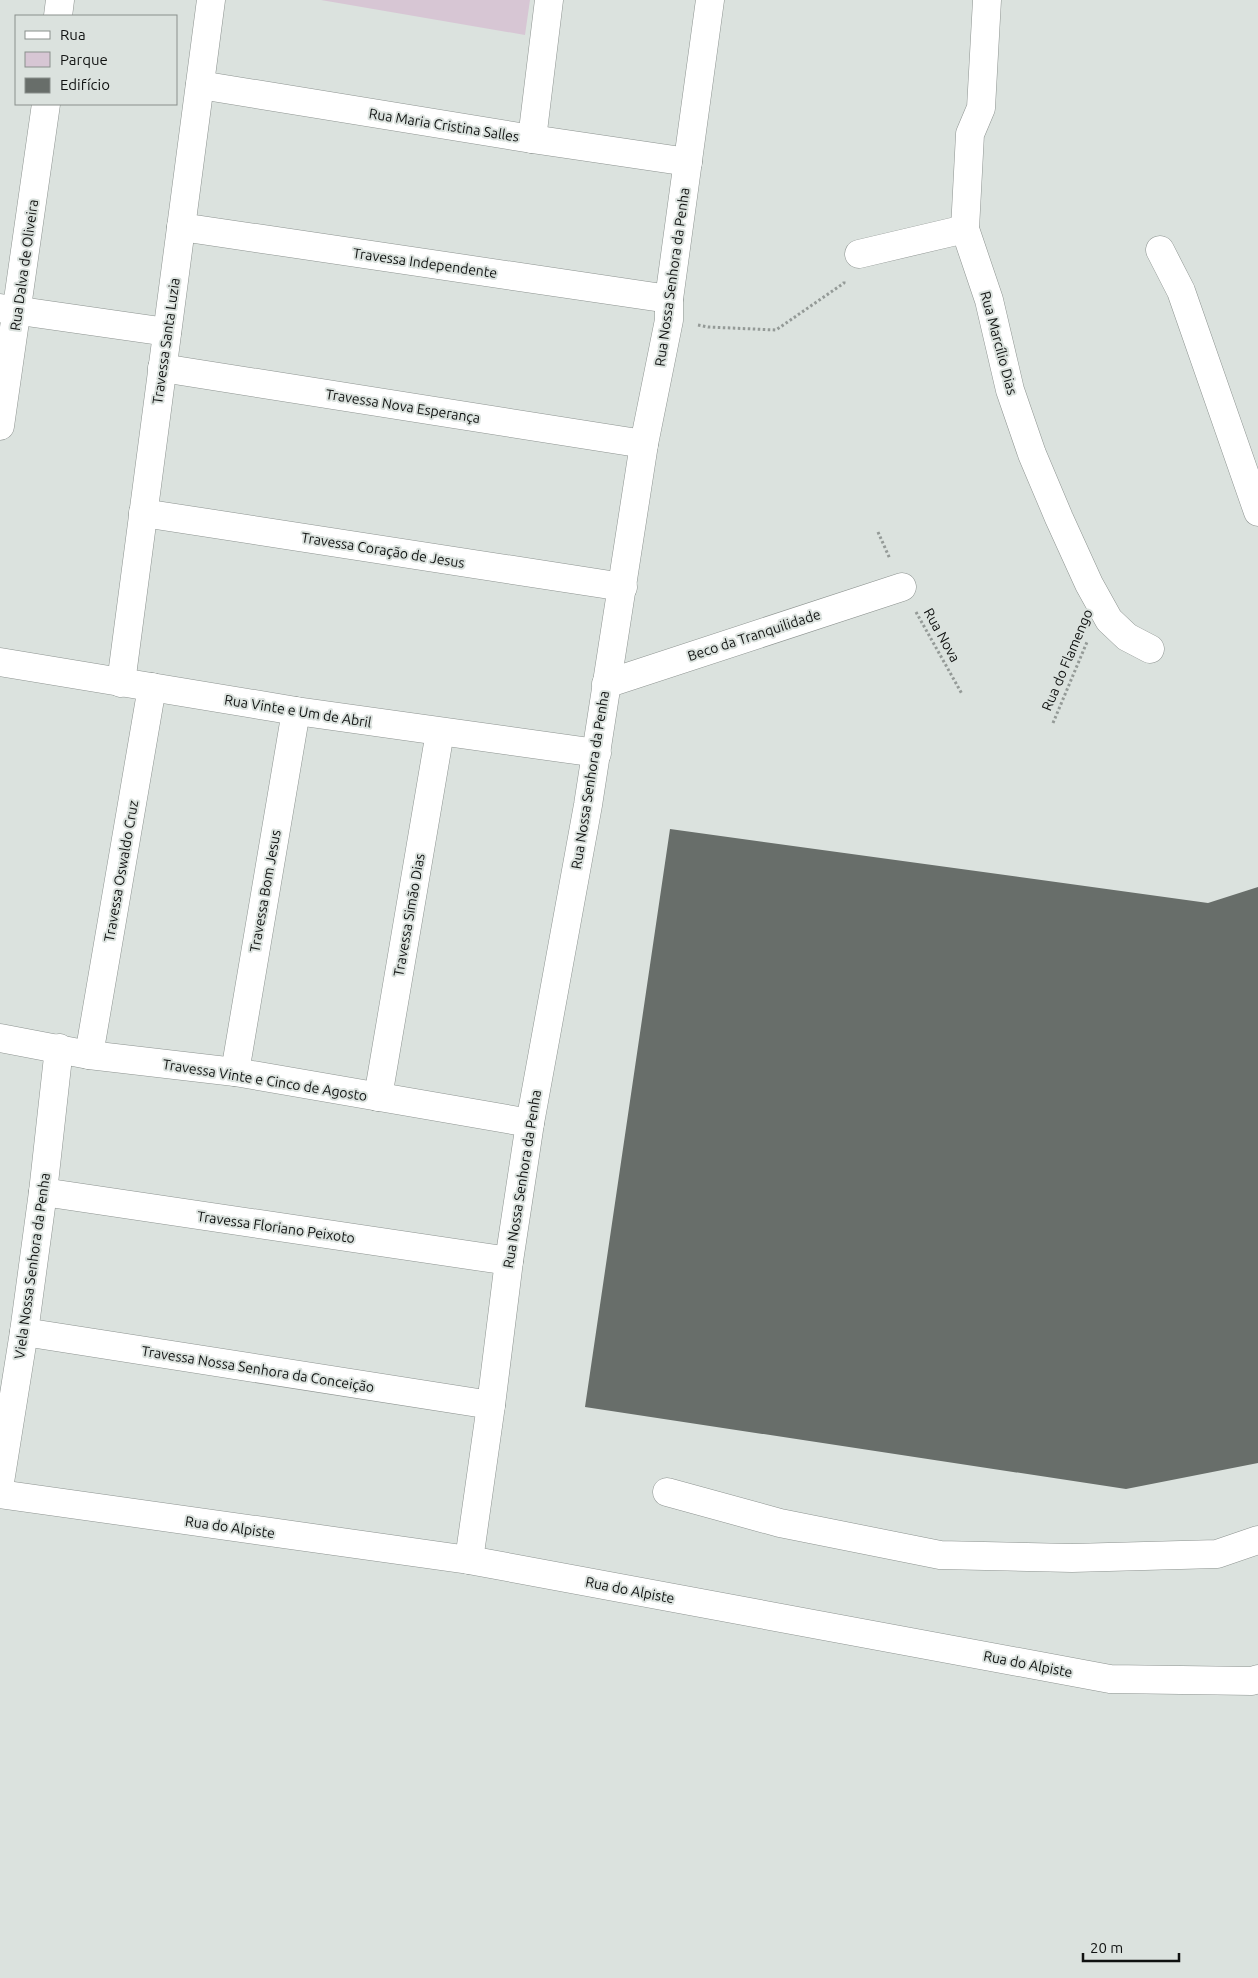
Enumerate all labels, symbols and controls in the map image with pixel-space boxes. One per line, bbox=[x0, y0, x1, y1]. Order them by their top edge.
legend bbox=[15, 15, 178, 105]
text: Rua bbox=[60, 26, 86, 43]
text: Parque bbox=[60, 51, 108, 68]
text: Edifício bbox=[60, 76, 110, 93]
street label: Rua Maria Cristina Salles bbox=[368, 105, 520, 145]
street label: Rua Nossa Senhora da Penha bbox=[652, 187, 692, 367]
street label: Rua Dalva de Oliveira bbox=[7, 198, 41, 332]
street label: Travessa Independente bbox=[352, 245, 498, 281]
street label: Travessa Santa Luzia bbox=[149, 277, 183, 405]
street label: Rua Marcílio Dias bbox=[977, 289, 1021, 397]
street label: Travessa Nova Esperança bbox=[325, 386, 481, 426]
street label: Travessa Coração de Jesus bbox=[300, 529, 466, 571]
street label: Rua Nova bbox=[921, 605, 963, 665]
street label: Beco da Tranquilidade bbox=[686, 606, 822, 664]
street label: Rua do Flamengo bbox=[1038, 607, 1096, 713]
street label: Rua Nossa Senhora da Penha bbox=[568, 690, 612, 870]
street label: Rua Vinte e Um de Abril bbox=[223, 691, 373, 731]
street label: Travessa Oswaldo Cruz bbox=[101, 799, 141, 943]
street label: Travessa Bom Jesus bbox=[246, 829, 284, 953]
street label: Travessa Simão Dias bbox=[390, 852, 428, 978]
street label: Travessa Vinte e Cinco de Agosto bbox=[162, 1056, 368, 1104]
street label: Rua Nossa Senhora da Penha bbox=[500, 1089, 544, 1269]
street label: Viela Nossa Senhora da Penha bbox=[11, 1172, 53, 1360]
street label: Travessa Floriano Peixoto bbox=[196, 1208, 356, 1246]
street label: Travessa Nossa Senhora da Conceição bbox=[141, 1343, 375, 1395]
street label: Rua do Alpiste bbox=[184, 1513, 276, 1541]
street label: Rua do Alpiste bbox=[584, 1574, 676, 1606]
street label: Rua do Alpiste bbox=[982, 1648, 1074, 1680]
scale bar bbox=[1083, 1930, 1179, 1962]
text: 20 m bbox=[1090, 1939, 1123, 1956]

